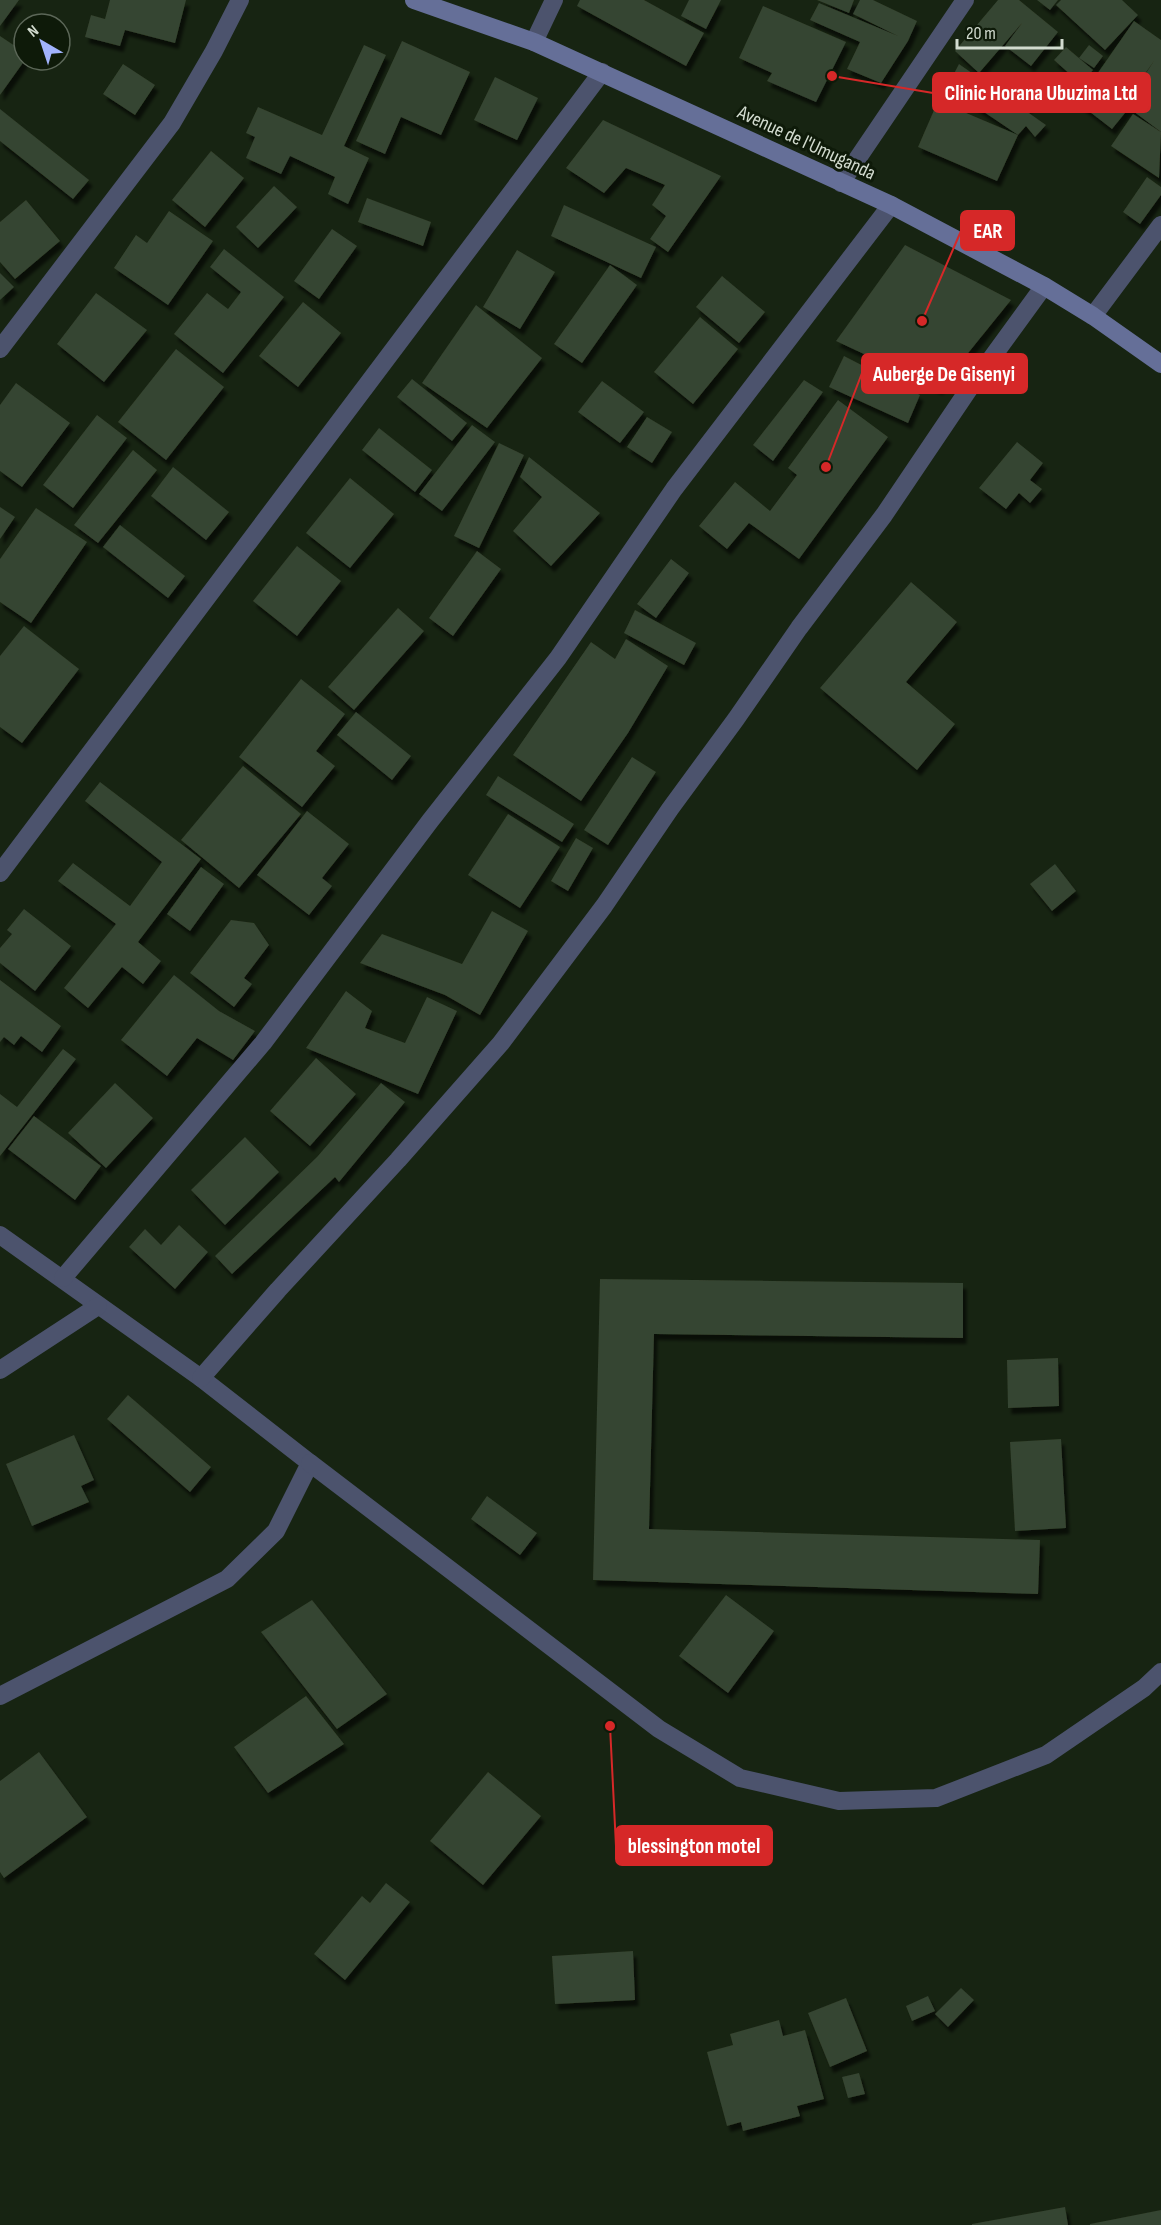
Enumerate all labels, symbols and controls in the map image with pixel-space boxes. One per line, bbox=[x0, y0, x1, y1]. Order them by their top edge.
north arrow bbox=[12, 12, 72, 72]
scale bar bbox=[957, 12, 1062, 50]
text: N bbox=[24, 21, 43, 42]
text: 20 m bbox=[966, 23, 996, 44]
callout: Clinic Horana Ubuzima Ltd bbox=[933, 73, 1150, 112]
text: Clinic Horana Ubuzima Ltd bbox=[945, 81, 1137, 106]
street label: Avenue de l'Umuganda bbox=[733, 100, 879, 185]
callout: EAR bbox=[961, 211, 1014, 250]
text: EAR bbox=[973, 219, 1003, 244]
callout: Auberge De Gisenyi bbox=[862, 354, 1027, 393]
text: Auberge De Gisenyi bbox=[872, 362, 1015, 387]
callout: blessington motel bbox=[616, 1826, 772, 1865]
text: blessington motel bbox=[628, 1834, 760, 1859]

